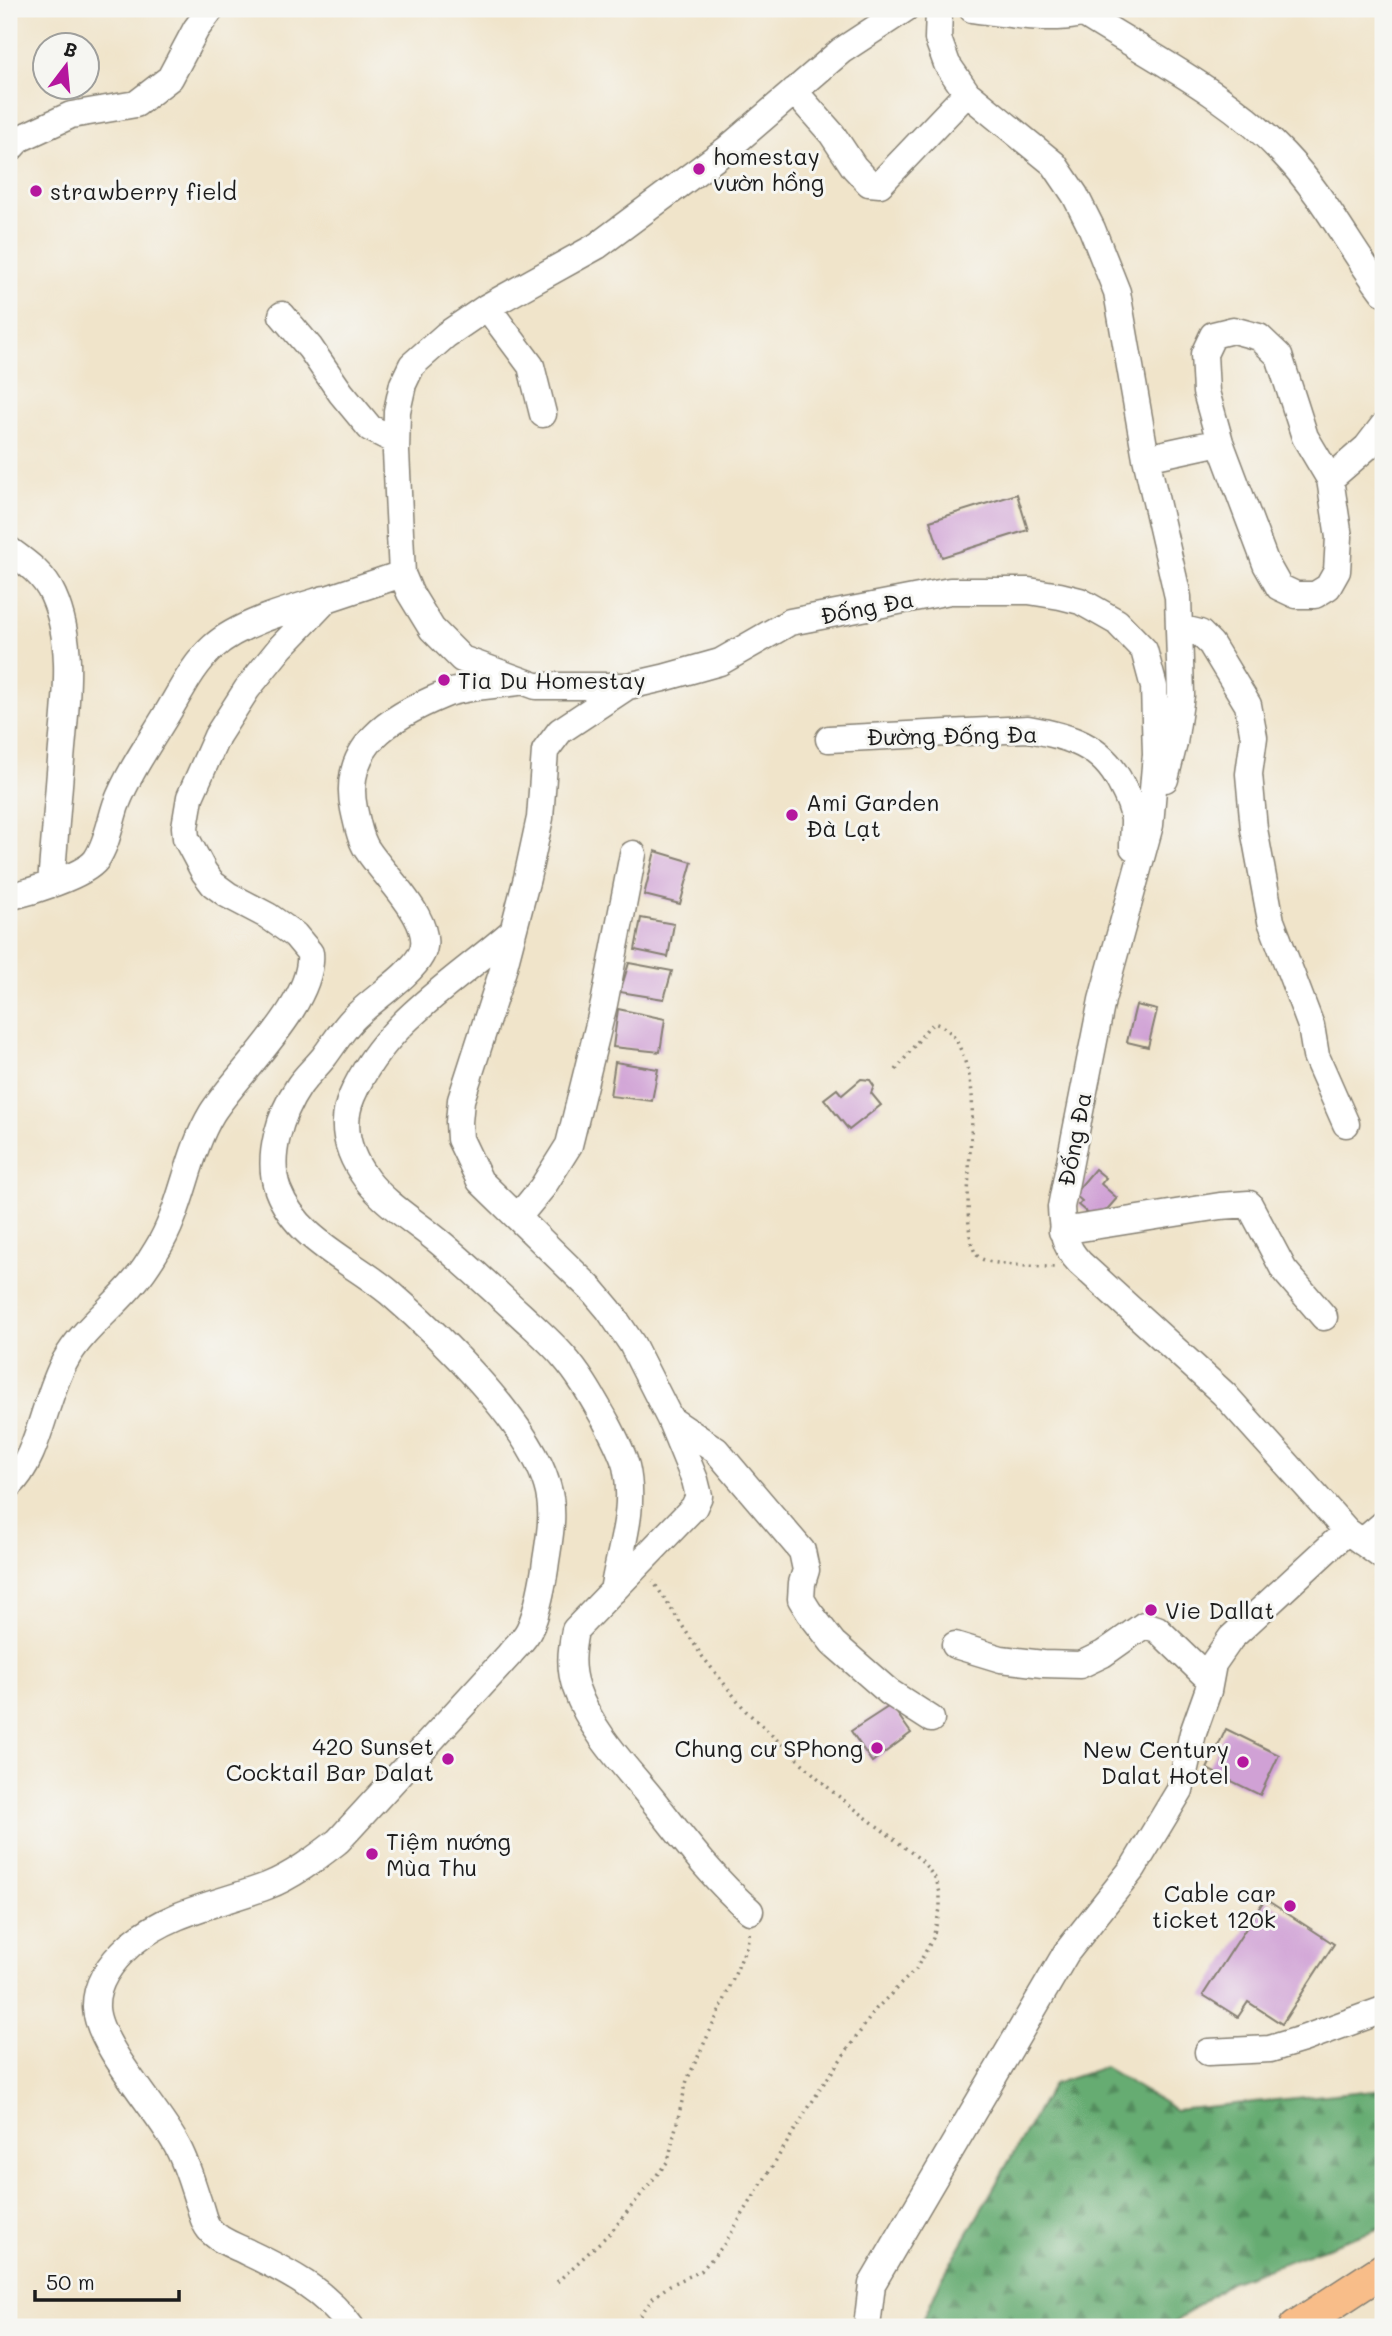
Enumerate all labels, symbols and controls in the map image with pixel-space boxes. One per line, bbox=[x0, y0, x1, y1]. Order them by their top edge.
north arrow bbox=[32, 32, 102, 102]
text: B bbox=[61, 35, 80, 63]
place label: homestay vườn hồng bbox=[713, 141, 824, 197]
marker: homestay vườn hồng bbox=[691, 161, 707, 177]
place label: strawberry field bbox=[50, 176, 237, 206]
marker: strawberry field bbox=[28, 183, 44, 199]
street label: Đống Đa bbox=[818, 583, 916, 631]
place label: Tia Du Homestay bbox=[458, 665, 646, 695]
marker: Tia Du Homestay bbox=[436, 672, 452, 688]
street label: Đường Đống Đa bbox=[866, 719, 1038, 751]
place label: Ami Garden Đà Lạt bbox=[806, 787, 939, 843]
marker: Ami Garden Đà Lạt bbox=[784, 807, 800, 823]
street label: Đống Đa bbox=[1050, 1090, 1098, 1188]
place label: Vie Dallat bbox=[1165, 1595, 1275, 1625]
marker: Vie Dallat bbox=[1143, 1602, 1159, 1618]
place label: 420 Sunset Cocktail Bar Dalat bbox=[226, 1731, 434, 1787]
place label: Chung cư SPhong bbox=[674, 1733, 863, 1763]
place label: New Century Dalat Hotel bbox=[1083, 1734, 1229, 1790]
marker: Chung cư SPhong bbox=[869, 1740, 885, 1756]
marker: 420 Sunset Cocktail Bar Dalat bbox=[440, 1751, 456, 1767]
marker: New Century Dalat Hotel bbox=[1235, 1754, 1251, 1770]
place label: Tiệm nướng Mùa Thu bbox=[386, 1826, 511, 1882]
marker: Tiệm nướng Mùa Thu bbox=[364, 1846, 380, 1862]
place label: Cable car ticket 120k bbox=[1152, 1878, 1276, 1934]
marker: Cable car ticket 120k bbox=[1282, 1898, 1298, 1914]
scale bar bbox=[35, 2259, 178, 2303]
text: 50 m bbox=[46, 2268, 95, 2295]

